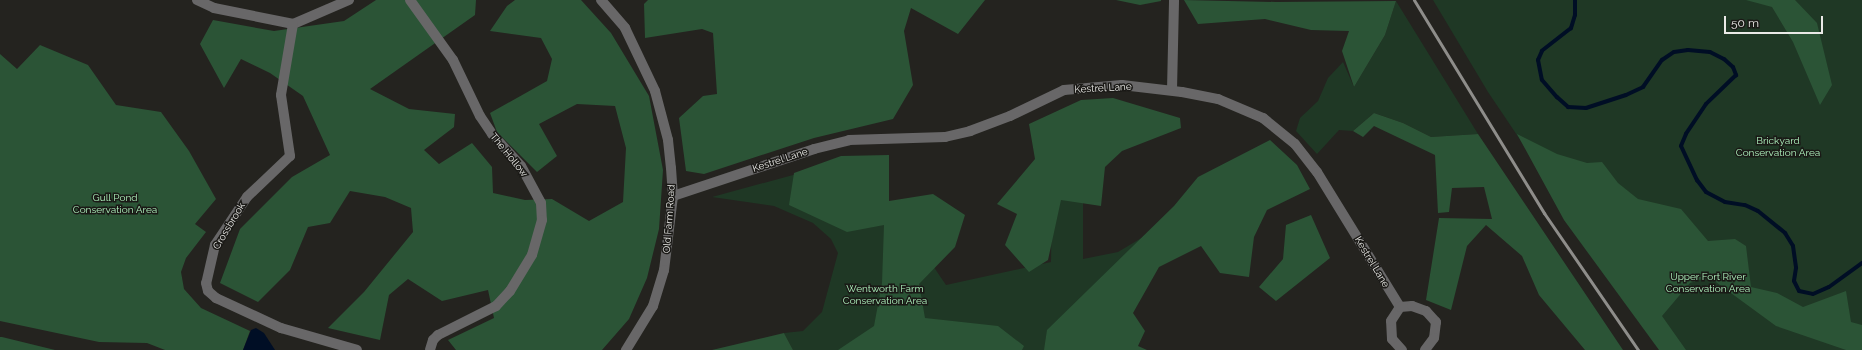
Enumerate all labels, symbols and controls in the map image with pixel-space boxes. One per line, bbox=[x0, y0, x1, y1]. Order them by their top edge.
scale bar bbox=[1726, 8, 1825, 34]
text: 50 m bbox=[1731, 16, 1759, 30]
street label: Kestrel Lane bbox=[1074, 80, 1132, 96]
street label: The Hollow bbox=[488, 131, 530, 179]
park label: Brickyard Conservation Area bbox=[1736, 134, 1820, 158]
street label: Kestrel Lane bbox=[751, 145, 809, 175]
street label: Old Farm Road bbox=[661, 184, 677, 254]
park label: Gull Pond Conservation Area bbox=[73, 191, 157, 214]
street label: Crossbrook bbox=[210, 200, 248, 252]
street label: Kestrel Lane bbox=[1352, 234, 1392, 290]
park label: Upper Fort River Conservation Area bbox=[1666, 270, 1750, 294]
park label: Wentworth Farm Conservation Area bbox=[843, 282, 927, 306]

